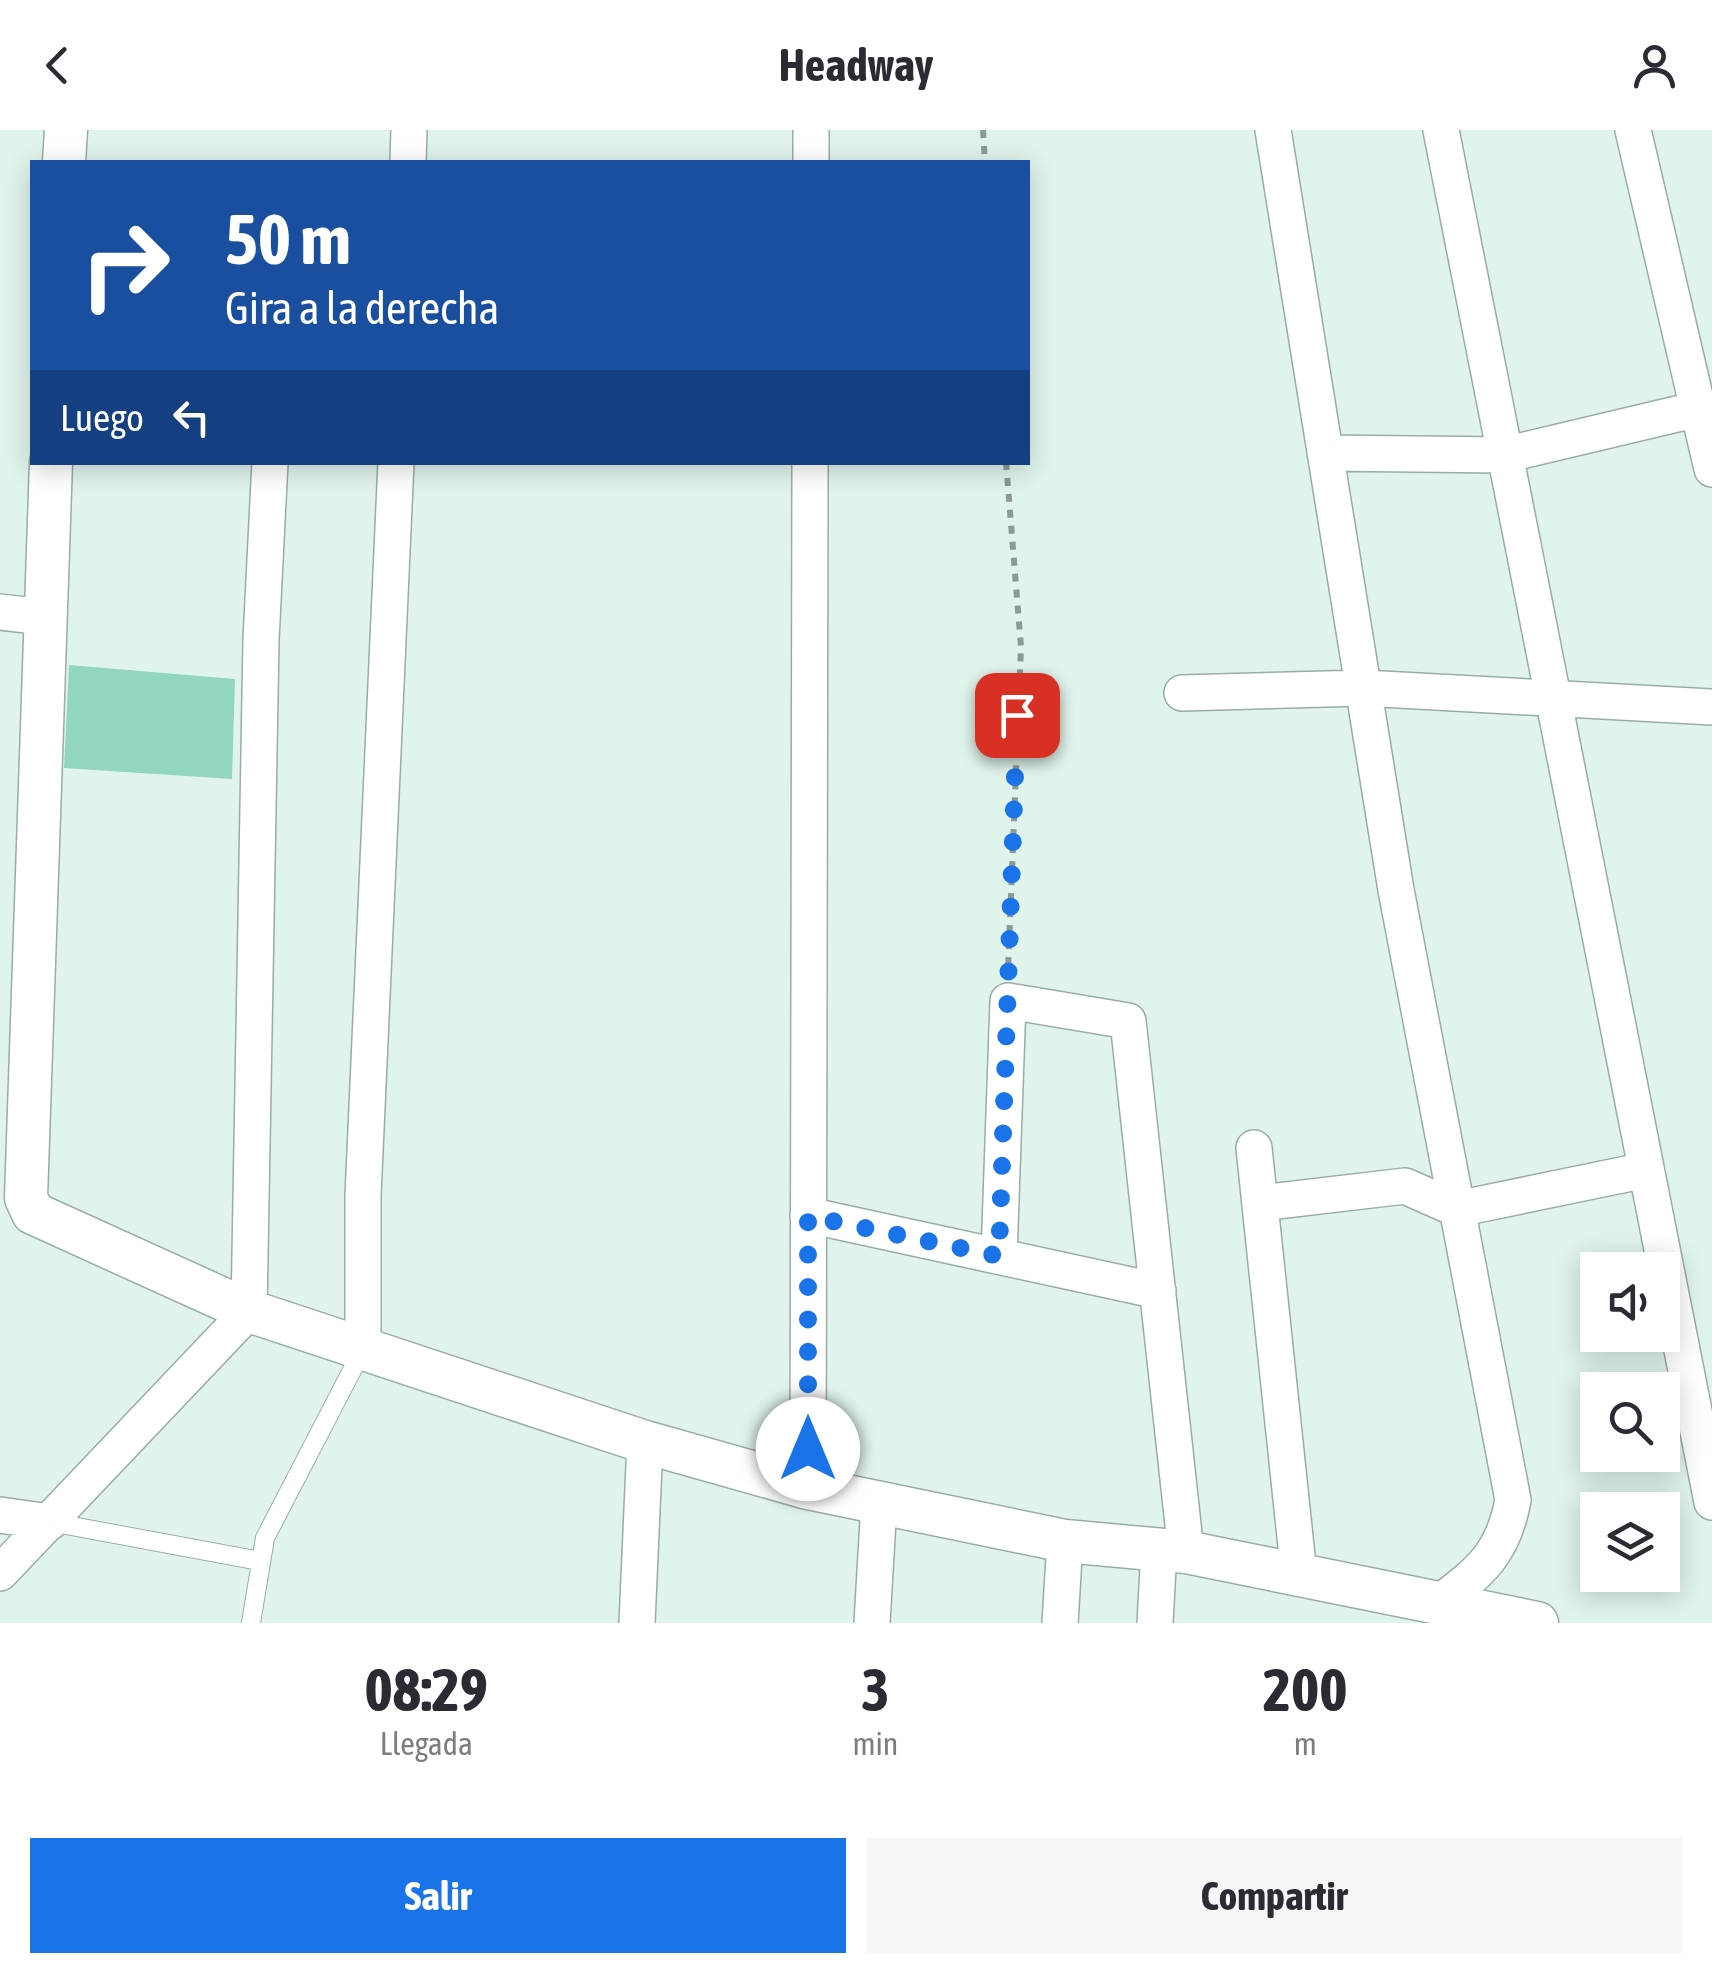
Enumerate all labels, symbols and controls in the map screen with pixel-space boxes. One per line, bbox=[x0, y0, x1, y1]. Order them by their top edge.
icon: back bbox=[30, 38, 85, 93]
icon: person bbox=[1627, 38, 1682, 93]
text: Headway bbox=[779, 39, 933, 91]
text: 50 m bbox=[225, 199, 351, 279]
icon: right bbox=[60, 200, 190, 330]
text: Gira a la derecha bbox=[225, 282, 499, 334]
icon: left bbox=[164, 390, 219, 445]
text: Luego bbox=[60, 396, 144, 439]
pin bbox=[975, 673, 1060, 758]
icon: arrive bbox=[990, 688, 1045, 743]
map controls bbox=[1580, 1252, 1680, 1592]
button: sound bbox=[1580, 1252, 1680, 1352]
button: search bbox=[1580, 1372, 1680, 1472]
position arrow bbox=[756, 1397, 860, 1501]
button: layers bbox=[1580, 1492, 1680, 1592]
text: 08:29 bbox=[364, 1655, 488, 1724]
text: 3 bbox=[861, 1655, 890, 1724]
text: 200 bbox=[1263, 1655, 1347, 1724]
text: Llegada bbox=[380, 1725, 473, 1762]
text: min bbox=[852, 1725, 898, 1762]
text: m bbox=[1294, 1725, 1317, 1762]
button: Salir bbox=[30, 1838, 846, 1953]
button: Compartir bbox=[866, 1838, 1682, 1953]

